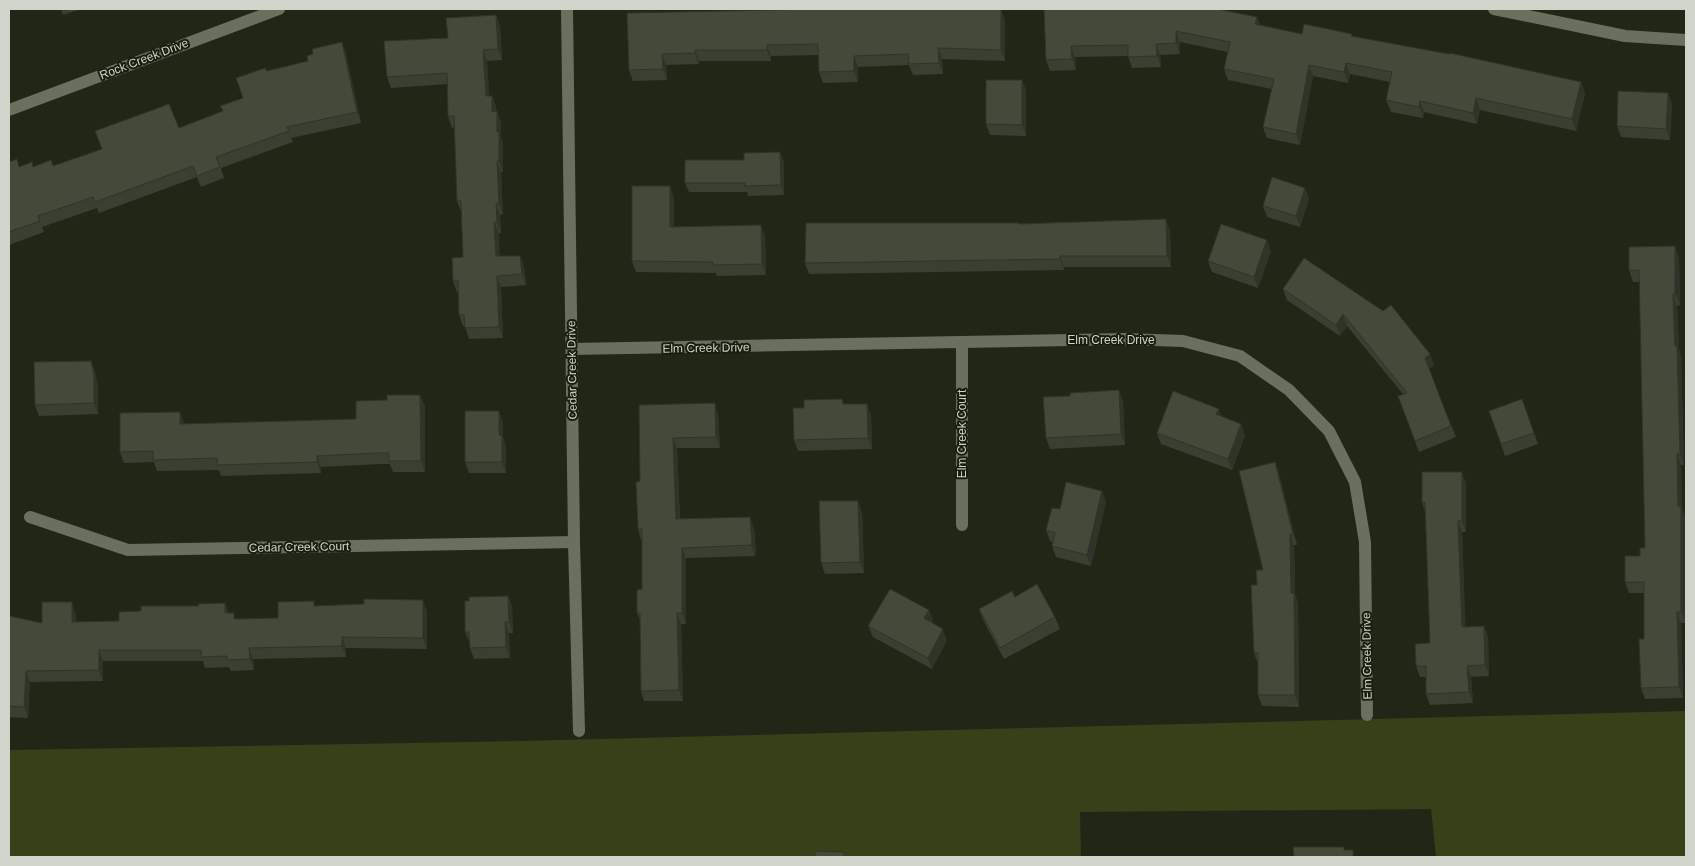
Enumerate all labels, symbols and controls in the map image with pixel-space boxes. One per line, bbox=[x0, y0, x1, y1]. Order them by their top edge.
street label: Rock Creek Drive bbox=[98, 36, 191, 82]
street label: Cedar Creek Drive bbox=[564, 320, 580, 420]
street label: Elm Creek Drive bbox=[1067, 333, 1155, 347]
street label: Elm Creek Drive bbox=[662, 340, 750, 356]
street label: Elm Creek Court bbox=[955, 389, 969, 478]
street label: Cedar Creek Court bbox=[249, 539, 350, 555]
street label: Elm Creek Drive bbox=[1359, 612, 1375, 700]

